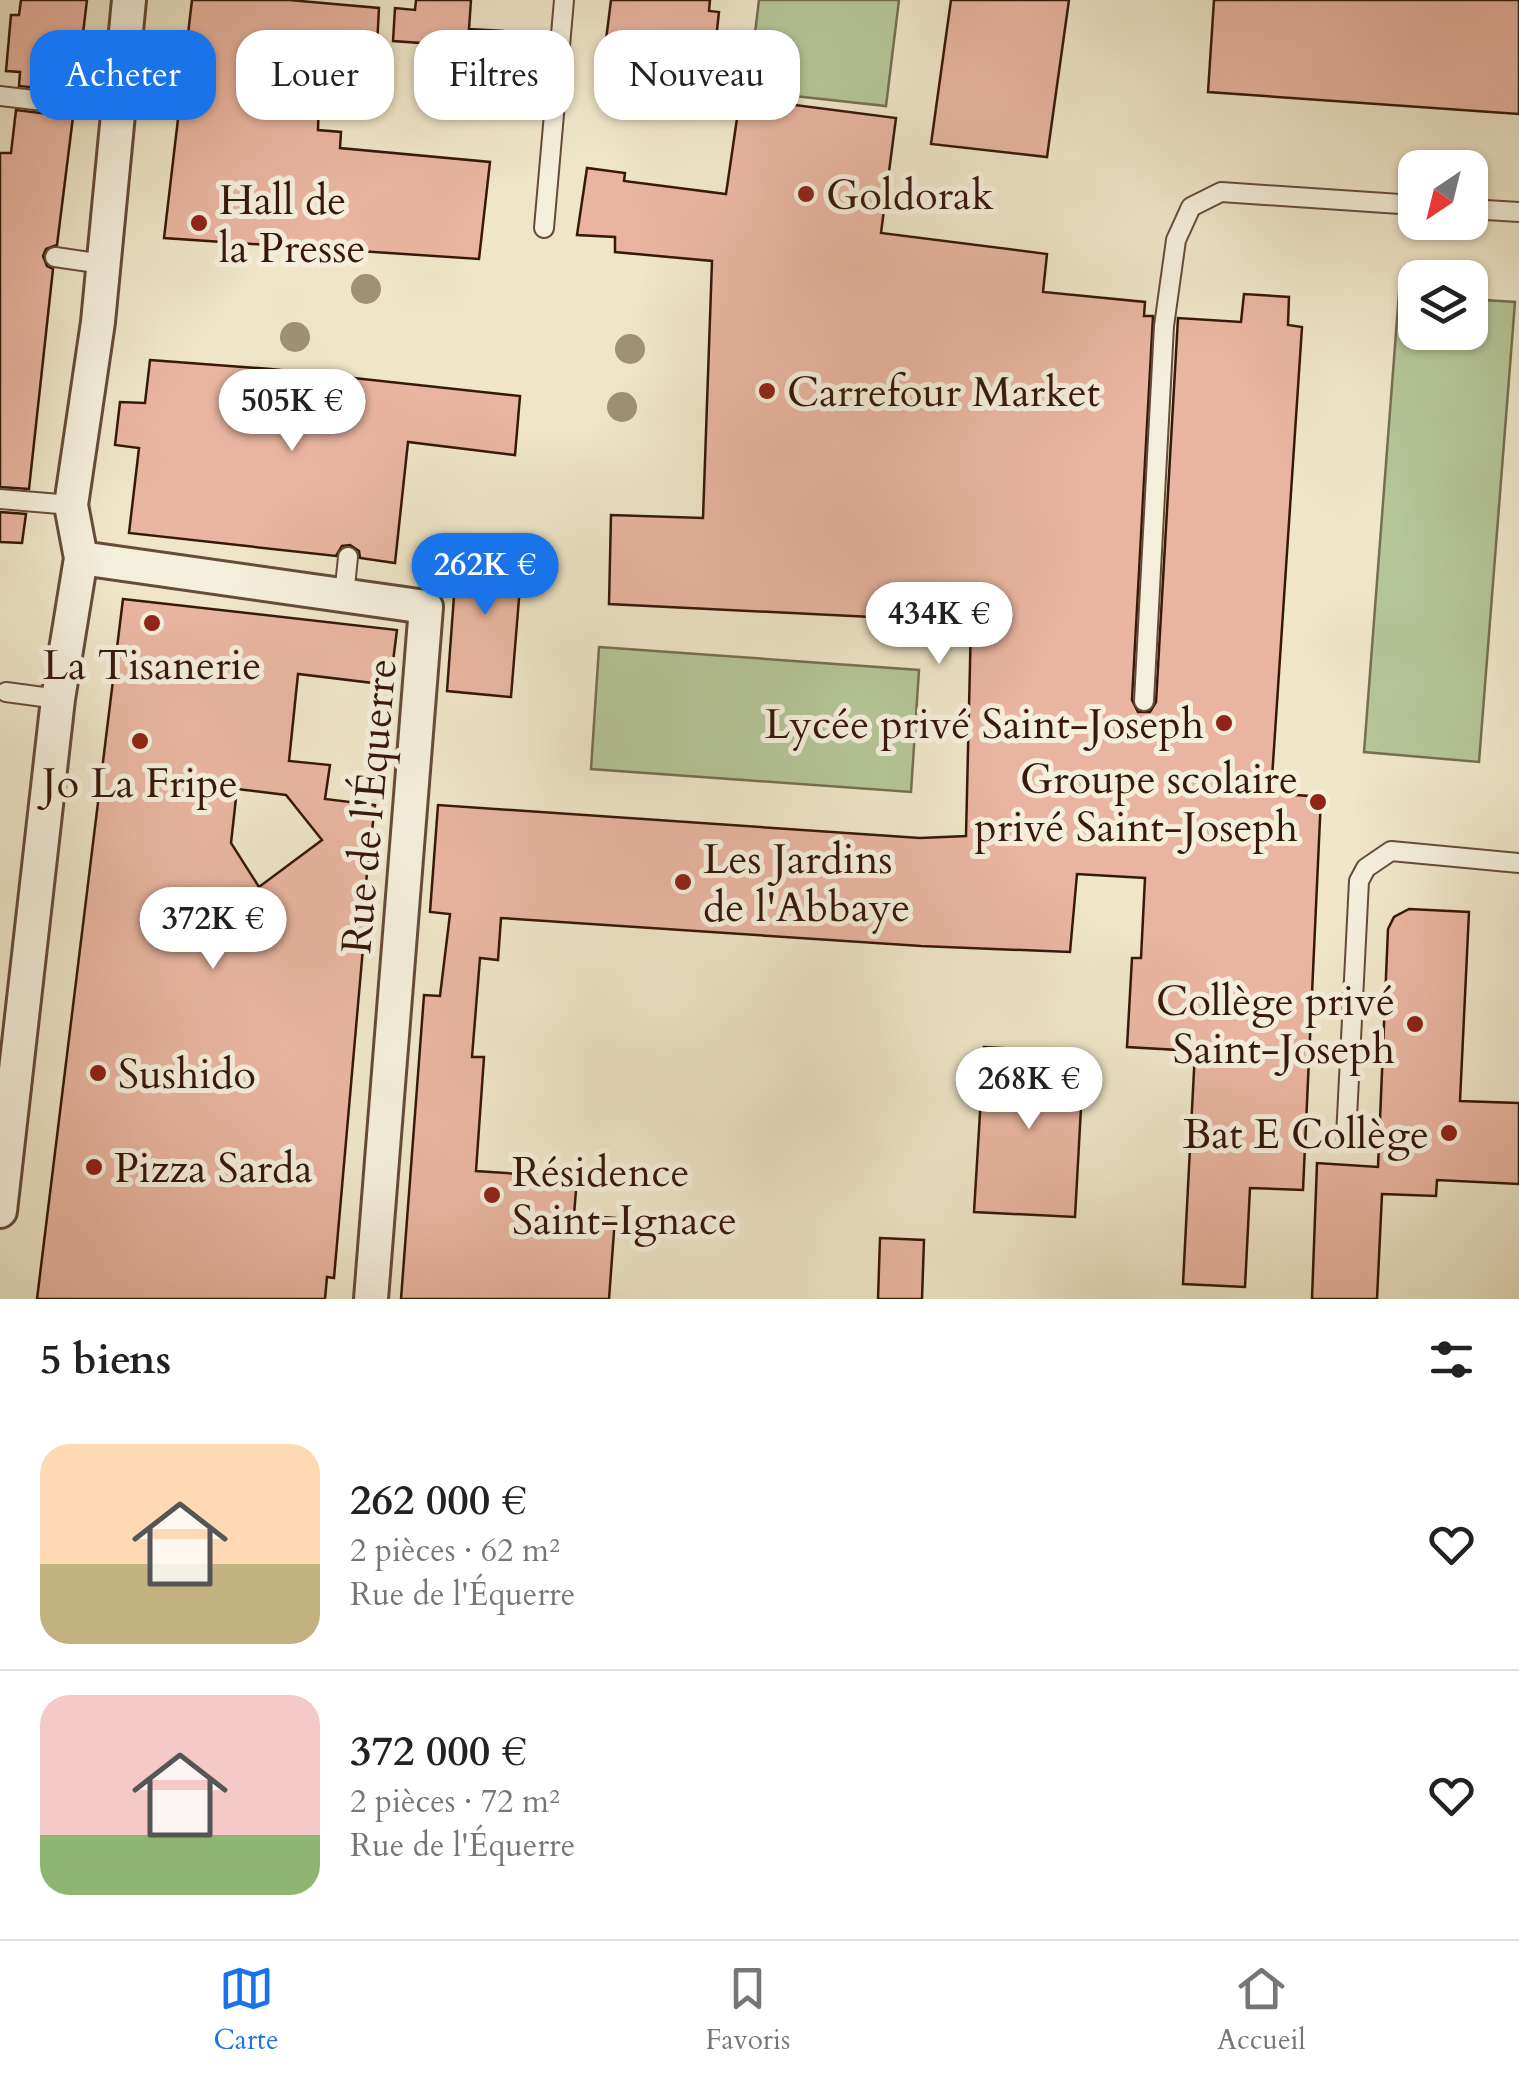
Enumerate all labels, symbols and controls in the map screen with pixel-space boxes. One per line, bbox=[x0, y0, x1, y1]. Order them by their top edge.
chip: Acheter bbox=[30, 30, 216, 120]
chip: Louer bbox=[236, 30, 394, 120]
chip: Filtres bbox=[414, 30, 574, 120]
chip: Nouveau bbox=[594, 30, 800, 120]
north arrow bbox=[1398, 150, 1488, 240]
map controls bbox=[1398, 150, 1488, 350]
place label: Goldorak bbox=[826, 167, 994, 224]
place label: Hall de la Presse bbox=[219, 172, 366, 277]
marker: Goldorak bbox=[795, 183, 817, 205]
marker: Hall de la Presse bbox=[188, 212, 210, 234]
button: layers bbox=[1398, 260, 1488, 350]
place label: Carrefour Market bbox=[787, 364, 1100, 421]
pin: 505K € bbox=[211, 369, 373, 454]
text: 505K € bbox=[241, 379, 343, 423]
marker: Carrefour Market bbox=[756, 380, 778, 402]
pin: 262K € bbox=[404, 533, 566, 618]
text: 262K € bbox=[434, 543, 536, 587]
pin: 434K € bbox=[858, 582, 1020, 667]
text: 434K € bbox=[888, 592, 990, 636]
marker: La Tisanerie bbox=[141, 612, 163, 634]
place label: La Tisanerie bbox=[43, 637, 261, 694]
street label: Rue de l'Équerre bbox=[328, 656, 411, 956]
place label: Lycée privé Saint-Joseph bbox=[764, 696, 1204, 753]
marker: Lycée privé Saint-Joseph bbox=[1213, 712, 1235, 734]
marker: Jo La Fripe bbox=[129, 730, 151, 752]
place label: Groupe scolaire privé Saint-Joseph bbox=[975, 751, 1298, 856]
place label: Jo La Fripe bbox=[36, 755, 238, 812]
marker: Groupe scolaire privé Saint-Joseph bbox=[1307, 791, 1329, 813]
place label: Les Jardins de l'Abbaye bbox=[703, 831, 910, 936]
marker: Les Jardins de l'Abbaye bbox=[672, 871, 694, 893]
pin: 372K € bbox=[132, 887, 294, 972]
text: 372K € bbox=[162, 897, 264, 941]
place label: Collège privé Saint-Joseph bbox=[1156, 973, 1395, 1078]
marker: Collège privé Saint-Joseph bbox=[1404, 1013, 1426, 1035]
place label: Sushido bbox=[118, 1046, 256, 1103]
pin: 268K € bbox=[948, 1047, 1110, 1132]
text: 268K € bbox=[978, 1057, 1080, 1101]
marker: Sushido bbox=[87, 1062, 109, 1084]
place label: Bat E Collège bbox=[1183, 1106, 1429, 1163]
marker: Bat E Collège bbox=[1438, 1122, 1460, 1144]
place label: Pizza Sarda bbox=[114, 1140, 313, 1197]
place label: Résidence Saint-Ignace bbox=[512, 1144, 737, 1249]
marker: Pizza Sarda bbox=[83, 1156, 105, 1178]
marker: Résidence Saint-Ignace bbox=[481, 1184, 503, 1206]
text: 5 biens bbox=[40, 1331, 171, 1388]
icon: filters bbox=[1424, 1332, 1479, 1387]
text: 262 000 € bbox=[350, 1472, 527, 1529]
icon: home bbox=[120, 1484, 240, 1604]
icon: heart bbox=[1424, 1517, 1479, 1572]
text: 2 pièces · 62 m² bbox=[350, 1529, 560, 1573]
text: Rue de l'Équerre bbox=[350, 1573, 575, 1617]
text: 372 000 € bbox=[350, 1723, 527, 1780]
icon: home bbox=[120, 1735, 240, 1855]
icon: heart bbox=[1424, 1768, 1479, 1823]
text: 2 pièces · 72 m² bbox=[350, 1780, 560, 1824]
text: Rue de l'Équerre bbox=[350, 1824, 575, 1868]
tab: Carte bbox=[213, 1961, 279, 2059]
tab: Favoris bbox=[705, 1961, 790, 2059]
tab: Accueil bbox=[1217, 1961, 1306, 2059]

